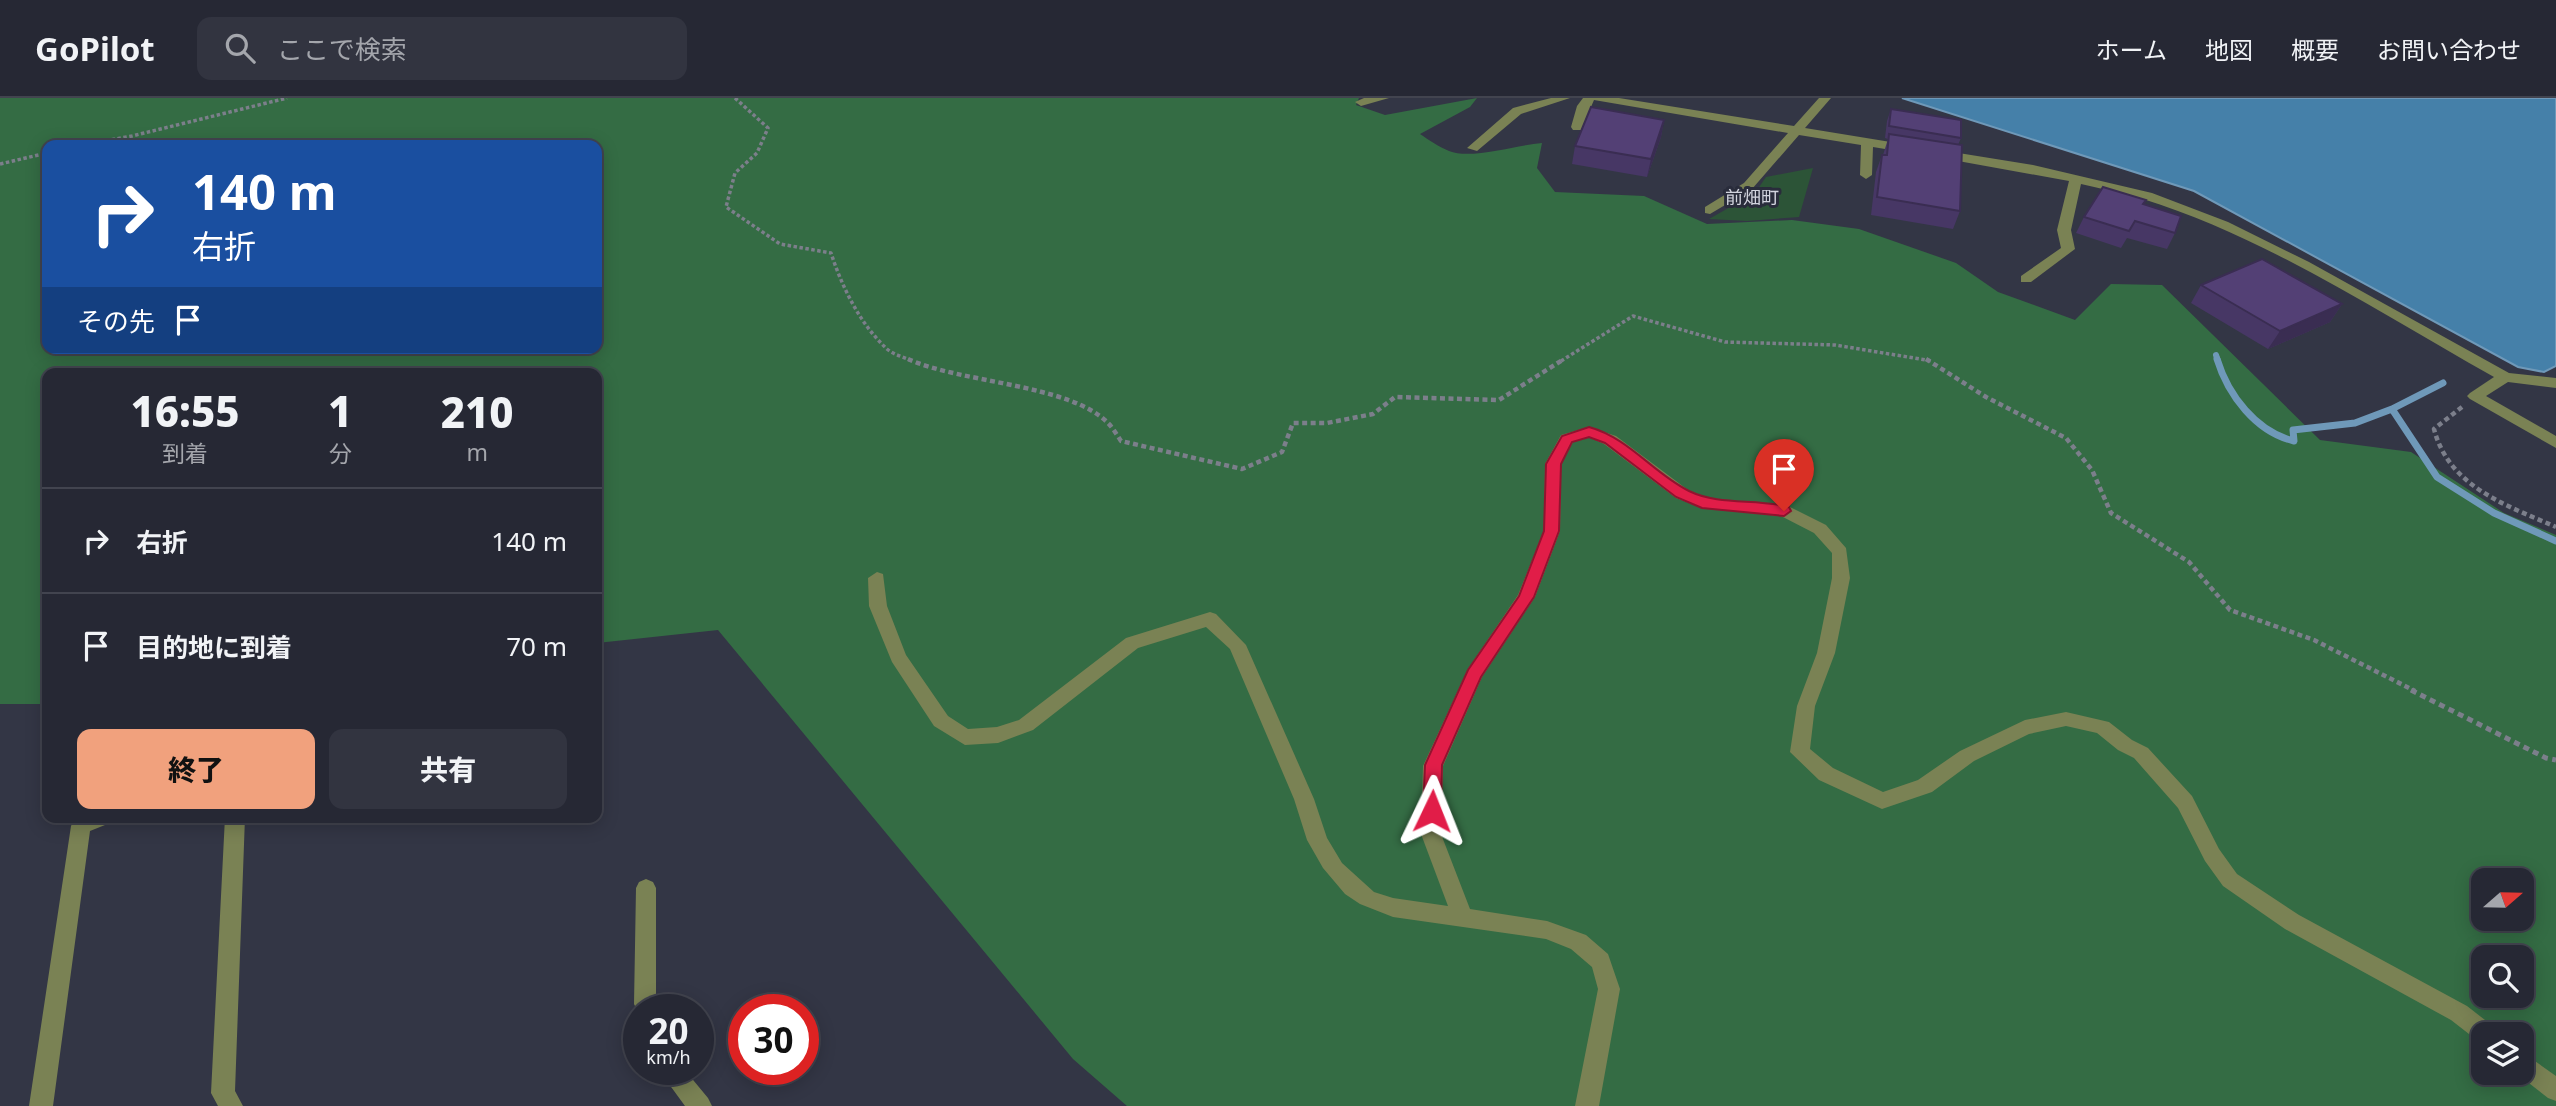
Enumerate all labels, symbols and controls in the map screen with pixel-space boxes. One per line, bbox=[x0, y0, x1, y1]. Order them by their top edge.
search box bbox=[197, 17, 687, 80]
text: GoPilot bbox=[35, 26, 155, 71]
icon: search bbox=[221, 29, 259, 67]
text: ここで検索 bbox=[277, 31, 407, 67]
text: ホーム bbox=[2096, 33, 2167, 66]
text: 地図 bbox=[2205, 33, 2253, 66]
text: 概要 bbox=[2291, 33, 2339, 66]
text: お問い合わせ bbox=[2377, 33, 2521, 66]
text: 140 m bbox=[192, 158, 337, 224]
icon: right bbox=[77, 168, 168, 259]
district label: 前畑町 bbox=[1725, 185, 1779, 209]
text: 右折 bbox=[192, 224, 256, 267]
icon: arrive bbox=[169, 301, 207, 339]
text: その先 bbox=[77, 303, 155, 339]
text: 16:55 bbox=[130, 382, 240, 439]
text: 1 bbox=[328, 382, 352, 439]
text: 210 bbox=[441, 383, 514, 440]
text: m bbox=[466, 436, 488, 468]
text: 到着 bbox=[162, 437, 208, 469]
text: 分 bbox=[329, 437, 352, 469]
pin bbox=[1754, 439, 1814, 511]
icon: arrive bbox=[1765, 450, 1803, 488]
icon: right bbox=[77, 522, 115, 560]
text: 140 m bbox=[491, 523, 567, 559]
text: 右折 bbox=[136, 524, 188, 560]
icon: arrive bbox=[77, 627, 115, 665]
text: 70 m bbox=[506, 628, 567, 664]
text: 目的地に到着 bbox=[136, 629, 292, 665]
button: 終了 bbox=[77, 729, 315, 809]
button: 共有 bbox=[329, 729, 567, 809]
position arrow bbox=[1395, 774, 1469, 848]
north arrow bbox=[2471, 868, 2534, 931]
map controls bbox=[2471, 868, 2534, 1085]
button: search bbox=[2471, 945, 2534, 1008]
speed limit sign: 30 bbox=[728, 994, 819, 1085]
text: 20 bbox=[648, 1007, 689, 1054]
button: layers bbox=[2471, 1022, 2534, 1085]
text: km/h bbox=[646, 1045, 691, 1069]

